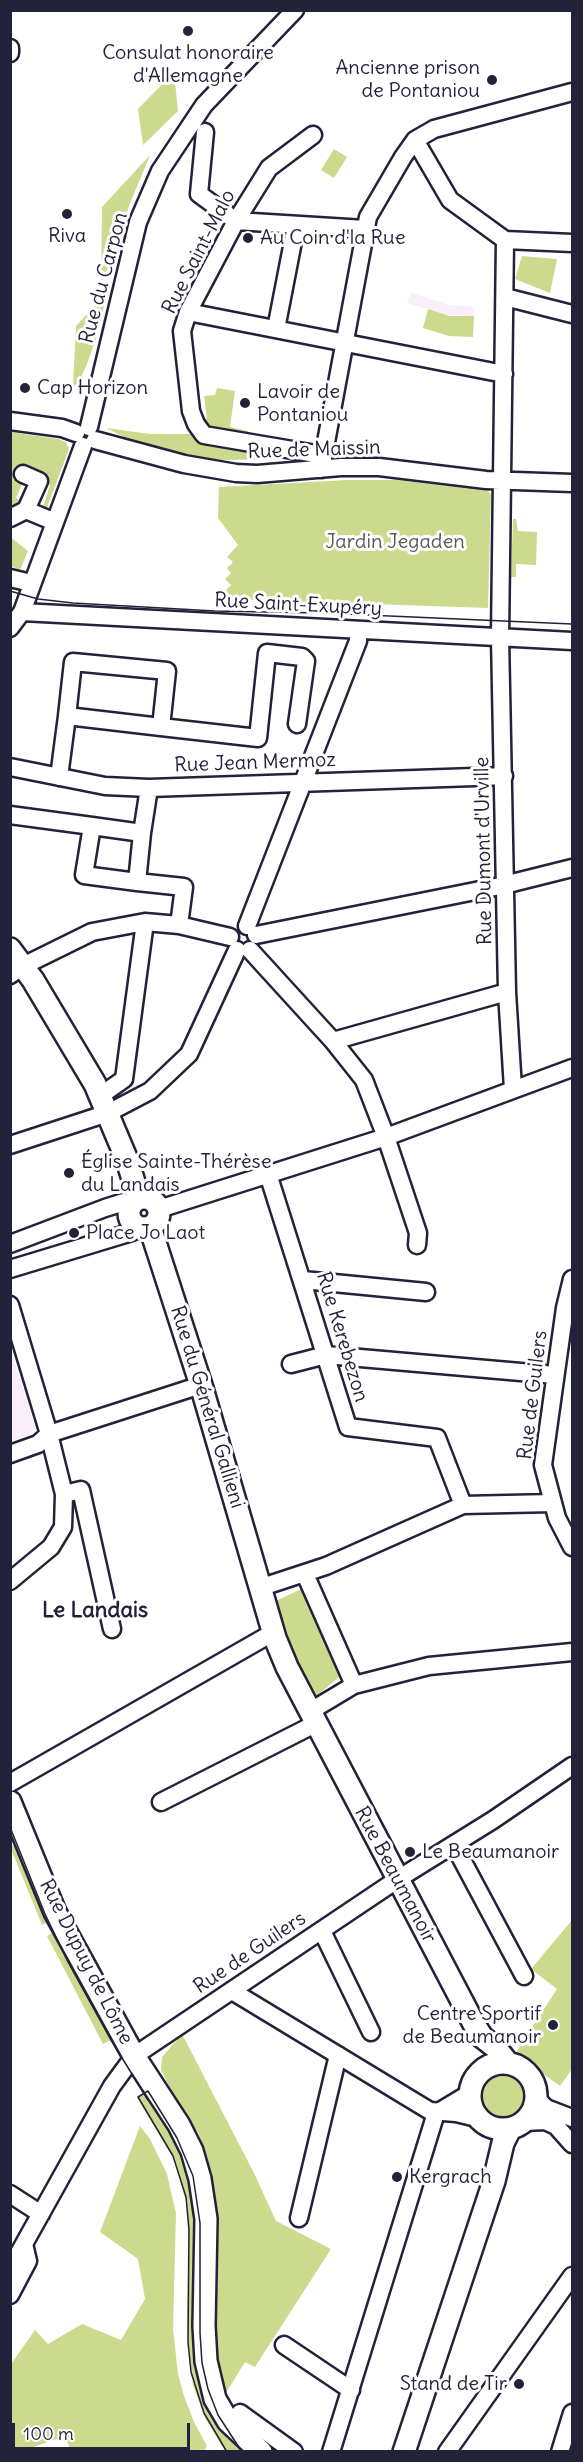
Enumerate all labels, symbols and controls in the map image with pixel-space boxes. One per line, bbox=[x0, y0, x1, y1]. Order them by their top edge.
marker: Consulat honoraire d'Allemagne bbox=[181, 24, 195, 38]
place label: Consulat honoraire d'Allemagne bbox=[102, 41, 274, 88]
place label: Ancienne prison de Pontaniou bbox=[335, 56, 480, 103]
marker: Ancienne prison de Pontaniou bbox=[485, 73, 499, 87]
street label: Rue Saint-Malo bbox=[157, 186, 241, 318]
marker: Riva bbox=[60, 207, 74, 221]
street label: Rue du Carpon bbox=[75, 210, 133, 346]
place label: Riva bbox=[48, 224, 86, 248]
place label: Au Coin d'la Rue bbox=[260, 226, 405, 250]
marker: Au Coin d'la Rue bbox=[241, 231, 255, 245]
place label: Cap Horizon bbox=[37, 376, 148, 400]
place label: Lavoir de Pontaniou bbox=[257, 380, 348, 427]
marker: Cap Horizon bbox=[18, 381, 32, 395]
marker: Lavoir de Pontaniou bbox=[238, 396, 252, 410]
street label: Rue de Maissin bbox=[247, 436, 381, 464]
park label: Jardin Jegaden bbox=[325, 530, 465, 554]
street label: Rue Saint-Exupéry bbox=[214, 589, 382, 621]
street label: Rue Jean Mermoz bbox=[174, 748, 336, 778]
street label: Rue Dumont d'Urville bbox=[470, 757, 498, 945]
place label: Église Sainte-Thérèse du Landais bbox=[81, 1150, 271, 1197]
marker: Église Sainte-Thérèse du Landais bbox=[62, 1166, 76, 1180]
place label: Place Jo Laot bbox=[86, 1221, 205, 1245]
marker: Place Jo Laot bbox=[67, 1226, 81, 1240]
street label: Rue Kerebezon bbox=[311, 1269, 373, 1405]
street label: Rue du Général Gallieni bbox=[165, 1303, 249, 1511]
street label: Rue de Guilers bbox=[513, 1329, 553, 1461]
district label: Le Landais bbox=[42, 1598, 148, 1624]
street label: Rue Beaumanoir bbox=[349, 1803, 441, 1947]
place label: Le Beaumanoir bbox=[422, 1840, 559, 1864]
marker: Le Beaumanoir bbox=[403, 1845, 417, 1859]
street label: Rue Dupuy de Lôme bbox=[34, 1875, 138, 2049]
street label: Rue de Guilers bbox=[189, 1907, 311, 1999]
place label: Centre Sportif de Beaumanoir bbox=[403, 2002, 541, 2049]
marker: Centre Sportif de Beaumanoir bbox=[546, 2018, 560, 2032]
place label: Kergrach bbox=[409, 2165, 492, 2189]
marker: Kergrach bbox=[390, 2170, 404, 2184]
place label: Stand de Tir bbox=[400, 2372, 507, 2396]
marker: Stand de Tir bbox=[512, 2377, 526, 2391]
scale bar bbox=[15, 2411, 194, 2449]
text: 100 m bbox=[23, 2422, 74, 2445]

